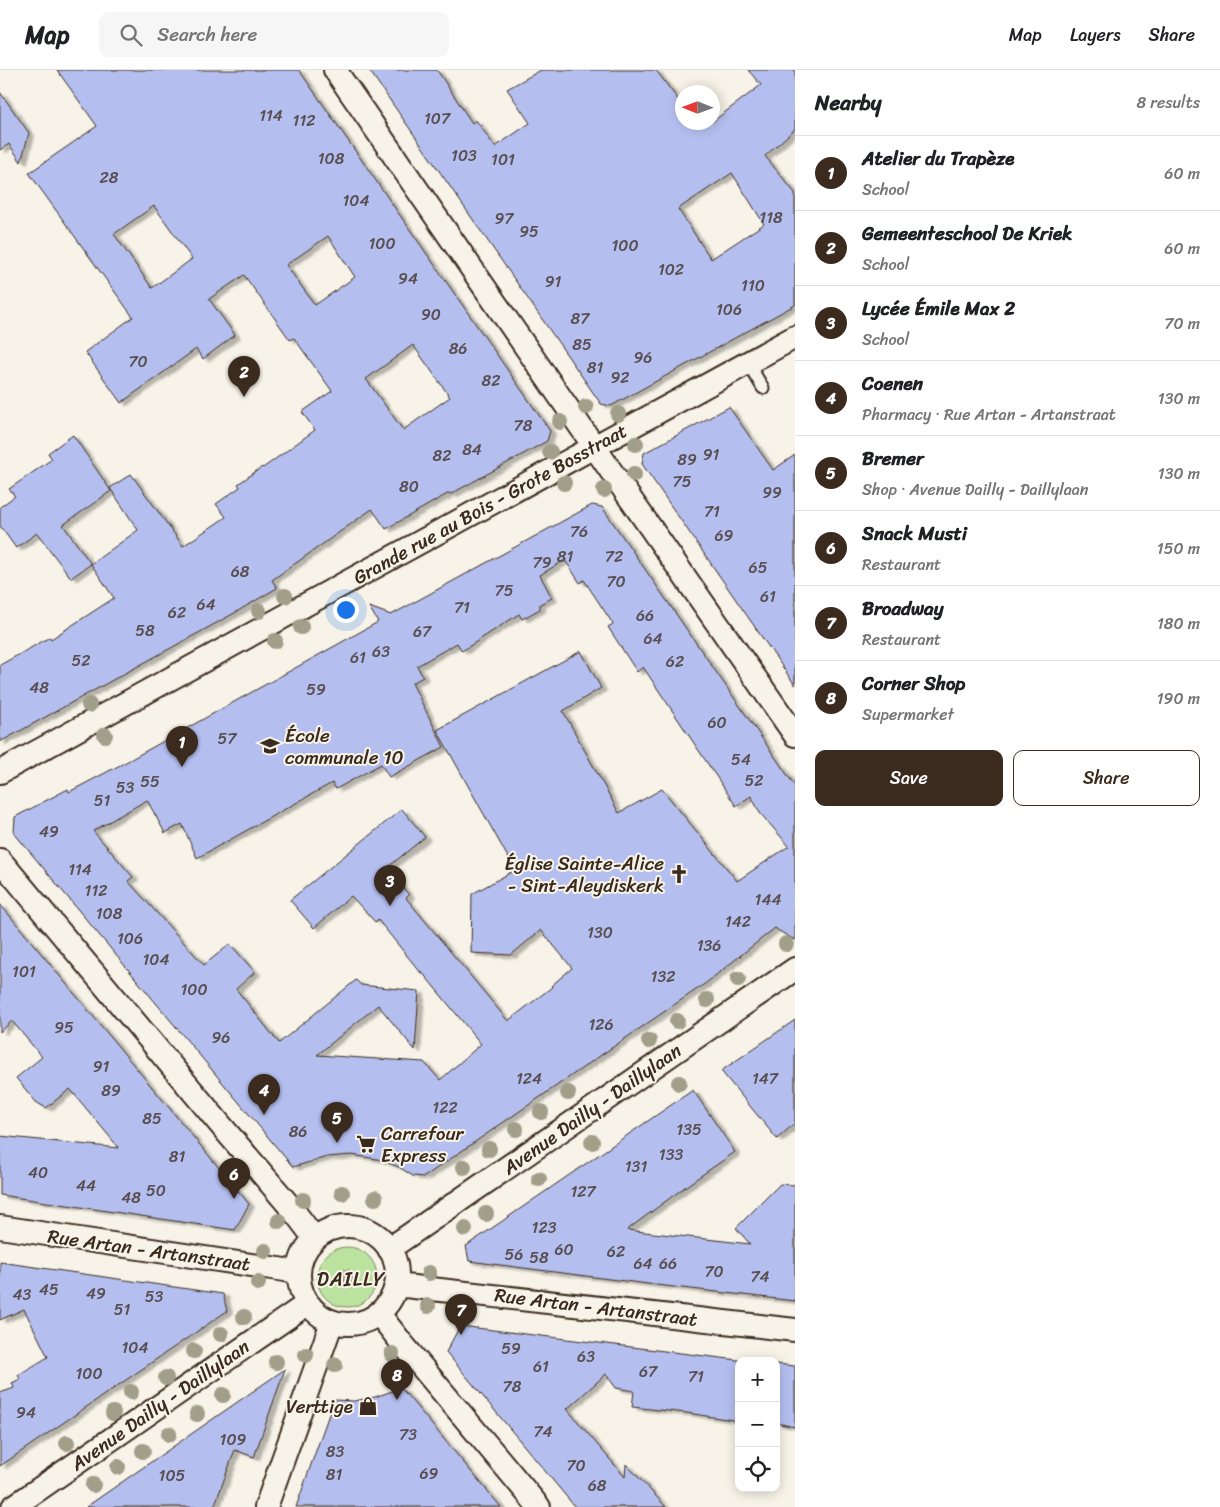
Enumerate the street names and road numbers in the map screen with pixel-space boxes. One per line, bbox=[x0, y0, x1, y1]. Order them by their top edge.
street label: Grande rue au Bois - Grote Bosstraat bbox=[347, 415, 633, 593]
street label: Avenue Dailly - Daillylaan bbox=[495, 1035, 688, 1184]
street label: Rue Artan - Artanstraat bbox=[46, 1219, 252, 1281]
street label: Rue Artan - Artanstraat bbox=[493, 1278, 699, 1336]
street label: Avenue Dailly - Daillylaan bbox=[63, 1331, 256, 1480]

